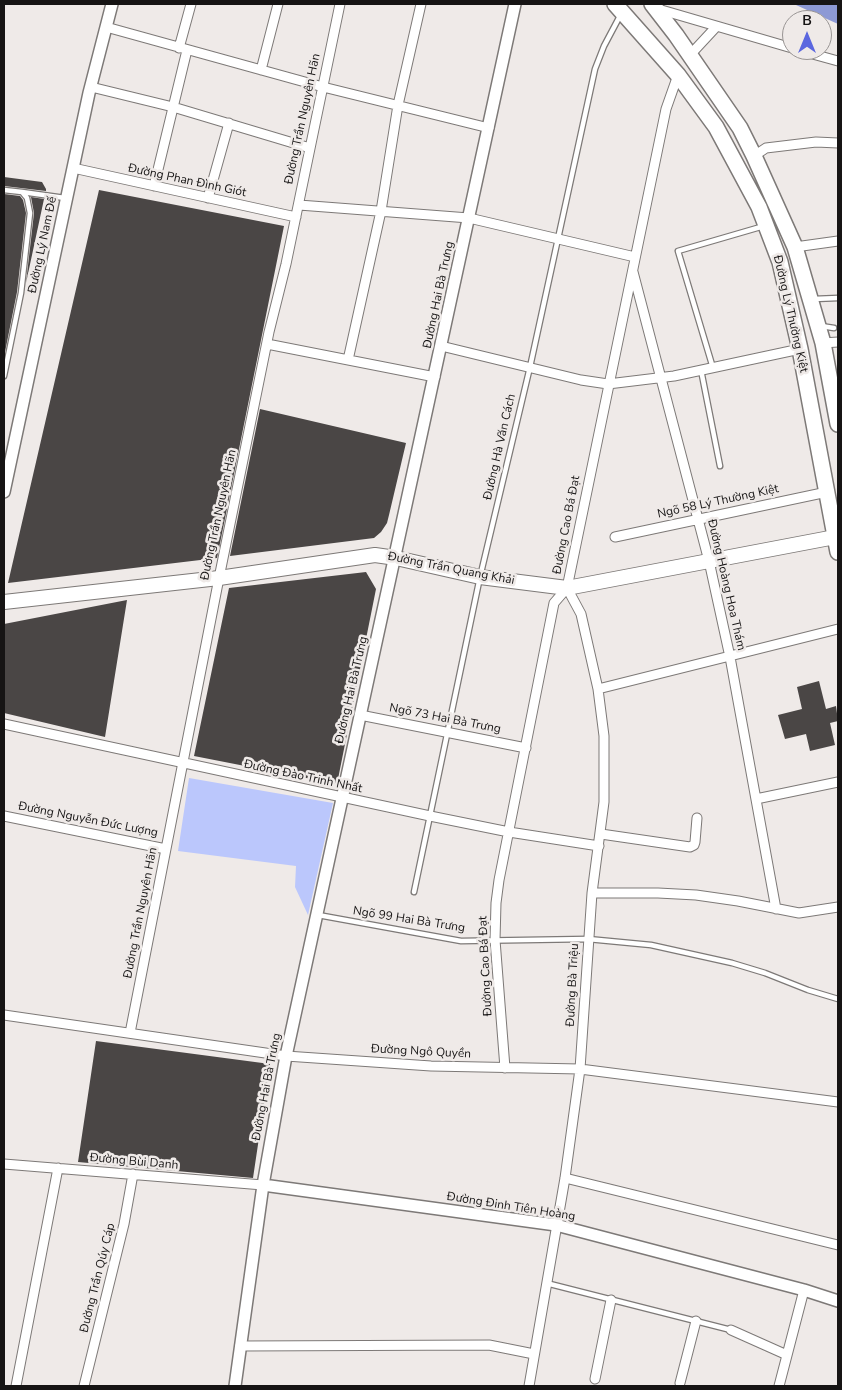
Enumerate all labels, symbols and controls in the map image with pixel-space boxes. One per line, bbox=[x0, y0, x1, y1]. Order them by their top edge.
north arrow bbox=[782, 10, 832, 60]
text: B bbox=[802, 11, 812, 30]
street label: Đường Trần Nguyên Hãn bbox=[282, 52, 324, 186]
street label: Đường Phan Đình Giót bbox=[127, 161, 247, 201]
street label: Đường Lý Nam Đế bbox=[26, 195, 60, 295]
street label: Đường Hai Bà Trưng bbox=[421, 240, 457, 350]
street label: Đường Lý Thường Kiệt bbox=[770, 254, 810, 374]
street label: Đường Hà Văn Cách bbox=[481, 393, 519, 501]
street label: Đường Trần Nguyên Hãn bbox=[198, 448, 240, 582]
street label: Đường Cao Bá Đạt bbox=[550, 474, 584, 576]
street label: Ngõ 58 Lý Thường Kiệt bbox=[656, 482, 780, 522]
street label: Đường Hoàng Hoa Thám bbox=[704, 518, 748, 652]
street label: Đường Trần Quang Khải bbox=[386, 550, 516, 588]
street label: Đường Hai Bà Trưng bbox=[333, 635, 371, 745]
street label: Ngõ 73 Hai Bà Trưng bbox=[388, 701, 502, 737]
street label: Đường Đào Trinh Nhất bbox=[243, 757, 363, 797]
street label: Đường Nguyễn Đức Lượng bbox=[17, 799, 159, 841]
street label: Đường Trần Nguyên Hãn bbox=[121, 846, 161, 980]
street label: Ngõ 99 Hai Bà Trưng bbox=[352, 904, 466, 936]
street label: Đường Cao Bá Đạt bbox=[476, 916, 496, 1016]
street label: Đường Bà Triệu bbox=[564, 943, 582, 1027]
street label: Đường Hai Bà Trưng bbox=[249, 1032, 285, 1142]
street label: Đường Ngô Quyền bbox=[371, 1042, 471, 1062]
street label: Đường Bùi Danh bbox=[89, 1151, 179, 1173]
street label: Đường Đinh Tiên Hoàng bbox=[446, 1190, 576, 1224]
street label: Đường Trần Qúy Cáp bbox=[77, 1222, 119, 1334]

